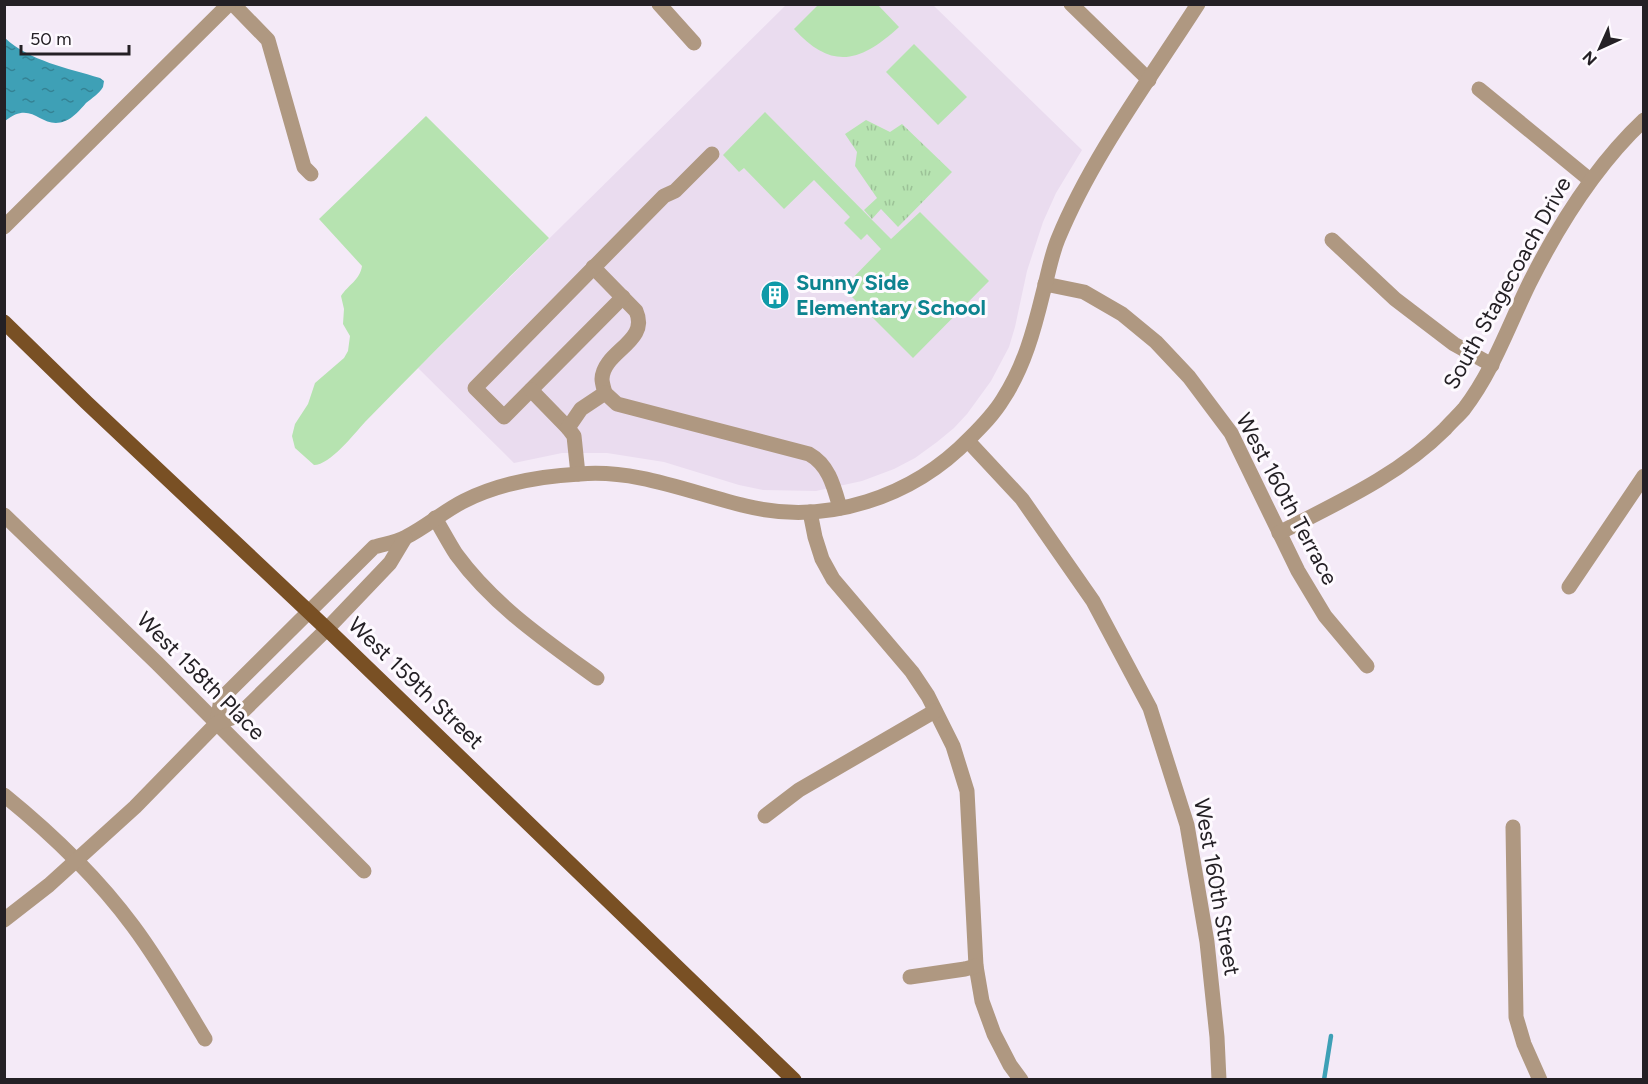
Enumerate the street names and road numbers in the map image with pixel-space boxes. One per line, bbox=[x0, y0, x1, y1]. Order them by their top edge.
street label: South Stagecoach Drive bbox=[1437, 172, 1577, 394]
street label: West 160th Terrace bbox=[1230, 408, 1344, 590]
street label: West 158th Place bbox=[131, 606, 271, 746]
street label: West 159th Street bbox=[343, 611, 489, 755]
street label: West 160th Street bbox=[1188, 796, 1246, 978]

